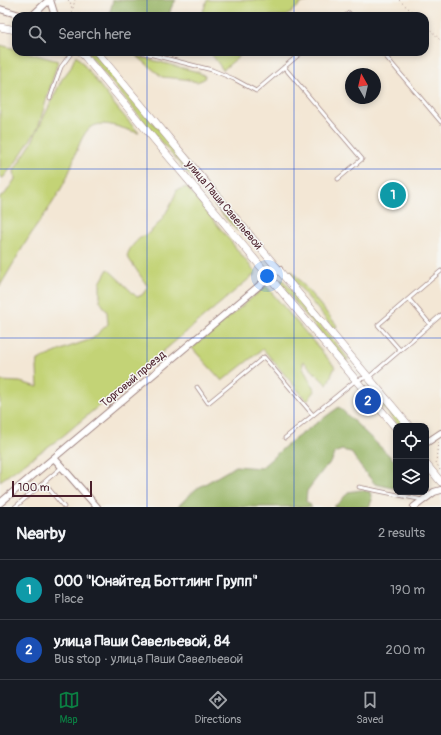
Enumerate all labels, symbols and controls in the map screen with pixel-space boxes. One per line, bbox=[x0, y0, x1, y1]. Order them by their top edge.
search box bbox=[12, 12, 429, 56]
icon: search bbox=[26, 23, 48, 45]
text: Search here bbox=[58, 25, 131, 44]
north arrow bbox=[345, 68, 381, 104]
street label: улица Паши Савельевой bbox=[182, 157, 265, 252]
pin: 1 bbox=[380, 180, 406, 210]
your location bbox=[257, 266, 277, 286]
street label: Торговый проезд bbox=[98, 348, 169, 410]
pin: 2 bbox=[355, 386, 381, 416]
map controls bbox=[393, 423, 429, 495]
button: locate bbox=[393, 423, 429, 459]
button: layers bbox=[393, 459, 429, 495]
scale bar bbox=[12, 479, 92, 498]
text: 100 m bbox=[18, 481, 49, 494]
text: Nearby bbox=[16, 523, 65, 544]
text: 2 results bbox=[378, 525, 425, 541]
text: ООО "Юнайтед Боттлинг Групп" bbox=[54, 572, 258, 591]
text: 1 bbox=[26, 582, 32, 598]
text: 190 m bbox=[390, 582, 425, 598]
text: Place bbox=[54, 591, 83, 607]
text: улица Паши Савельевой, 84 bbox=[54, 632, 230, 651]
text: 2 bbox=[25, 642, 33, 658]
text: 200 m bbox=[386, 642, 425, 658]
text: Bus stop · улица Паши Савельевой bbox=[54, 651, 243, 667]
tab: Map bbox=[58, 689, 80, 726]
tab: Directions bbox=[195, 689, 241, 726]
tab: Saved bbox=[356, 689, 383, 726]

